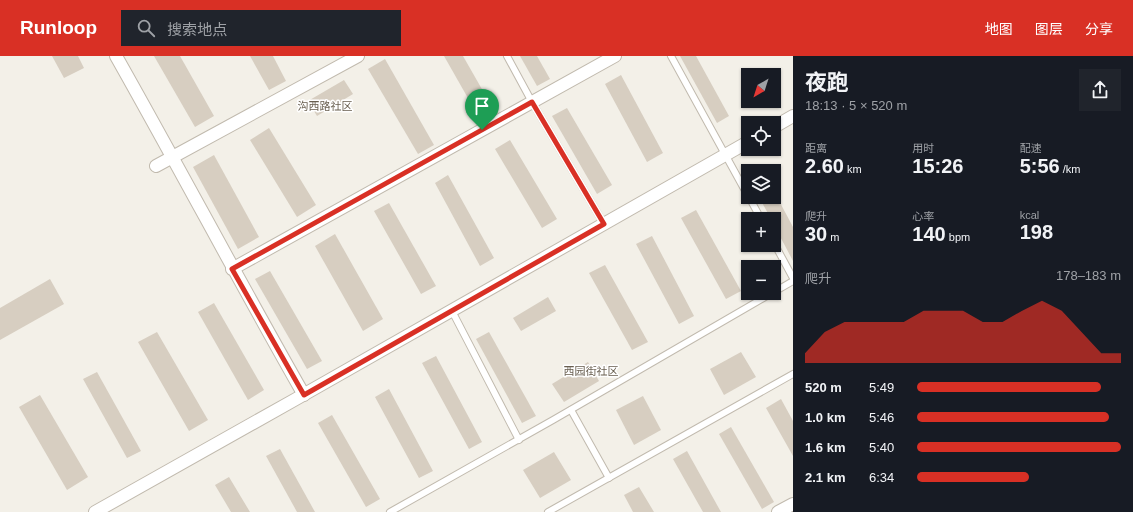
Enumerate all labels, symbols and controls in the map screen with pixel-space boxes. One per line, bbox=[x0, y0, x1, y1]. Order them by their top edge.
search box bbox=[121, 10, 401, 46]
text: Runloop bbox=[20, 17, 97, 38]
icon: search bbox=[135, 17, 157, 39]
text: 搜索地点 bbox=[167, 21, 227, 38]
text: 地图 bbox=[985, 21, 1013, 37]
text: 图层 bbox=[1035, 21, 1063, 37]
text: 分享 bbox=[1085, 21, 1113, 37]
north arrow bbox=[741, 68, 781, 108]
map controls bbox=[741, 68, 781, 300]
button: share bbox=[1079, 69, 1121, 111]
text: 夜跑 bbox=[805, 70, 849, 95]
pin bbox=[465, 89, 499, 130]
icon: arrive bbox=[471, 95, 493, 117]
text: 18:13 · 5 × 520 m bbox=[805, 98, 907, 113]
district label: 沟西路社区 bbox=[298, 100, 353, 112]
button: locate bbox=[741, 116, 781, 156]
text: 距离 bbox=[805, 142, 827, 154]
text: 用时 bbox=[912, 142, 934, 154]
text: 配速 bbox=[1020, 142, 1042, 154]
text: 2.60 bbox=[805, 155, 844, 177]
text: 15:26 bbox=[912, 155, 963, 177]
text: 5:56 bbox=[1020, 155, 1060, 177]
text: km bbox=[844, 163, 862, 175]
text: /km bbox=[1060, 163, 1080, 175]
button: layers bbox=[741, 164, 781, 204]
text: kcal bbox=[1020, 209, 1039, 221]
text: 爬升 bbox=[805, 210, 827, 222]
text: 心率 bbox=[912, 210, 934, 222]
button: + bbox=[741, 212, 781, 252]
text: 198 bbox=[1020, 221, 1053, 243]
text: 30 bbox=[805, 223, 827, 245]
text: 140 bbox=[912, 223, 946, 245]
text: m bbox=[827, 231, 839, 243]
text: bpm bbox=[946, 231, 970, 243]
button: − bbox=[741, 260, 781, 300]
text: 178–183 m bbox=[1056, 268, 1121, 283]
text: 爬升 bbox=[805, 271, 831, 286]
district label: 西园街社区 bbox=[564, 365, 619, 377]
text: 520 m bbox=[805, 380, 842, 395]
text: 5:49 bbox=[869, 380, 894, 395]
text: 1.0 km bbox=[805, 410, 845, 425]
text: 5:46 bbox=[869, 410, 894, 425]
text: 1.6 km bbox=[805, 440, 845, 455]
text: 5:40 bbox=[869, 440, 894, 455]
text: 2.1 km bbox=[805, 470, 845, 485]
text: 6:34 bbox=[869, 470, 894, 485]

